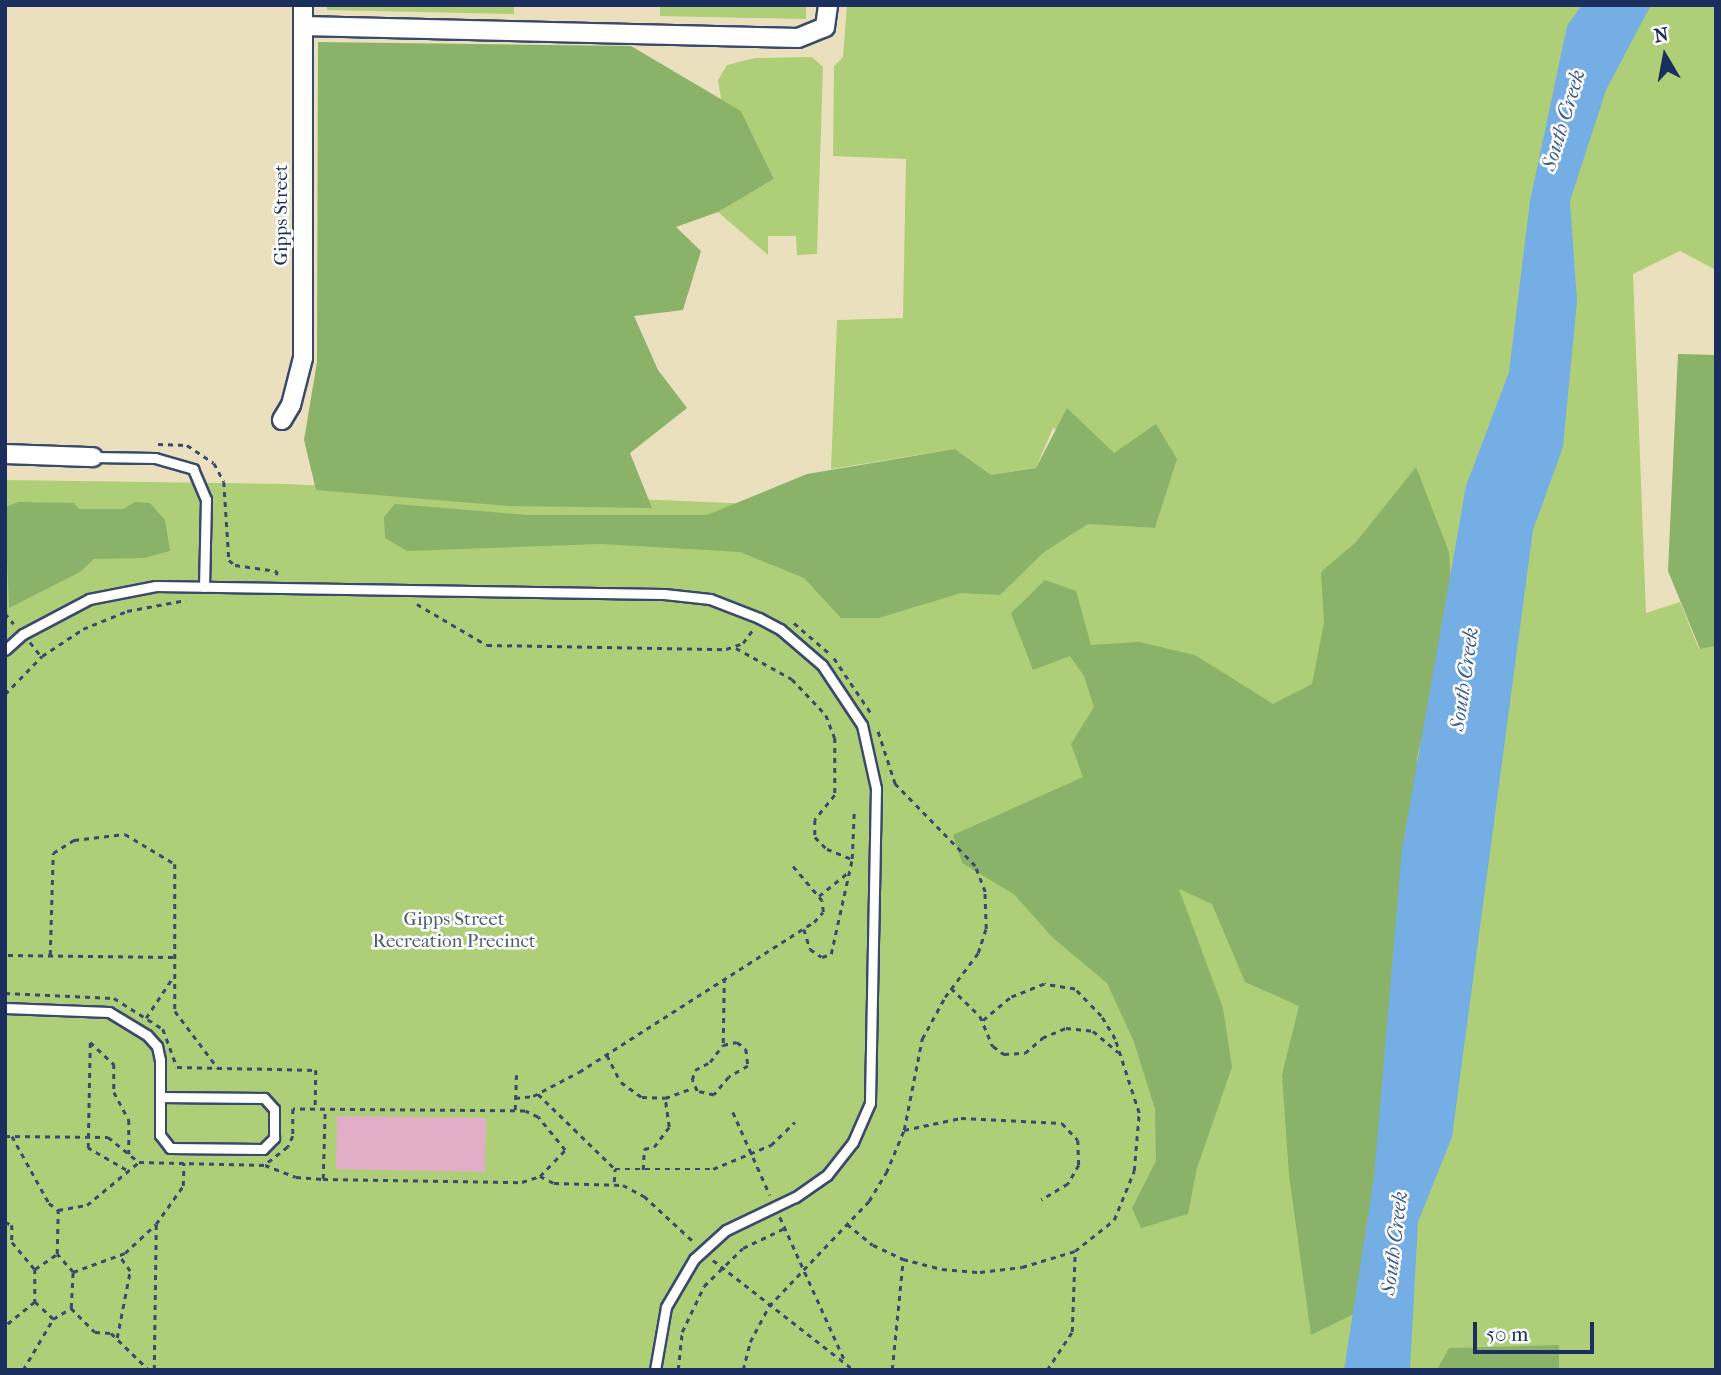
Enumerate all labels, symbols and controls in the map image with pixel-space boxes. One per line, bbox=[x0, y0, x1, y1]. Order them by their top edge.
north arrow bbox=[1630, 21, 1700, 91]
text: N bbox=[1652, 23, 1670, 47]
water label: South Creek bbox=[1536, 66, 1590, 174]
street label: Gipps Street bbox=[271, 165, 293, 265]
water label: South Creek bbox=[1444, 626, 1484, 732]
park label: Gipps Street Recreation Precinct bbox=[372, 909, 536, 953]
water label: South Creek bbox=[1375, 1190, 1413, 1296]
scale bar bbox=[1476, 1308, 1597, 1352]
text: 50 m bbox=[1486, 1322, 1529, 1346]

